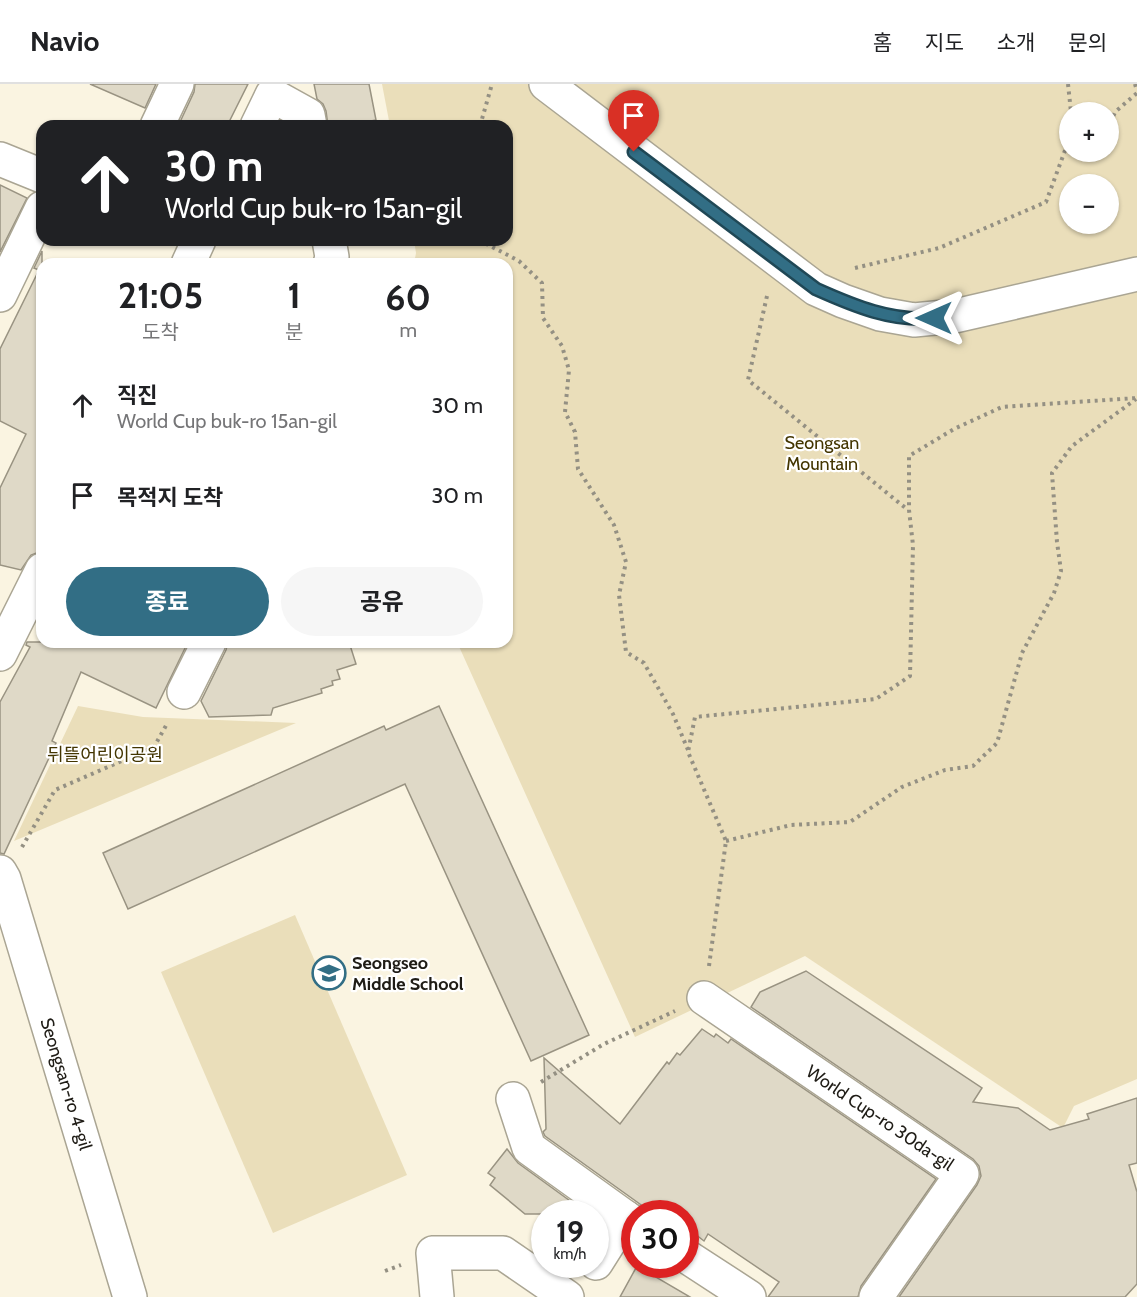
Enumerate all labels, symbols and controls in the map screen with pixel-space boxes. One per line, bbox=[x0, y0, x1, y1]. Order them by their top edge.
text: Navio bbox=[30, 24, 100, 58]
text: 홈 bbox=[873, 30, 892, 55]
text: 지도 bbox=[925, 30, 964, 55]
text: 소개 bbox=[997, 30, 1035, 55]
text: 문의 bbox=[1068, 30, 1107, 55]
pin bbox=[608, 90, 659, 152]
icon: arrive bbox=[617, 99, 650, 132]
map controls bbox=[1059, 102, 1119, 234]
button: + bbox=[1059, 102, 1119, 162]
text: 30 m bbox=[165, 140, 263, 192]
icon: ahead bbox=[66, 144, 144, 222]
button: − bbox=[1059, 174, 1119, 234]
text: World Cup buk-ro 15an-gil bbox=[165, 192, 462, 225]
text: 21:05 bbox=[118, 273, 203, 317]
text: 1 bbox=[288, 273, 301, 317]
text: 60 bbox=[385, 275, 431, 319]
position arrow bbox=[902, 286, 966, 350]
text: m bbox=[399, 318, 417, 342]
text: 도착 bbox=[142, 320, 179, 344]
text: 분 bbox=[285, 320, 303, 344]
text: 직진 bbox=[117, 382, 157, 409]
icon: ahead bbox=[66, 389, 99, 422]
text: 30 m bbox=[431, 392, 483, 419]
text: World Cup buk-ro 15an-gil bbox=[117, 409, 337, 433]
park label: Seongsan Mountain bbox=[785, 432, 859, 475]
icon: arrive bbox=[66, 479, 99, 512]
text: 30 m bbox=[431, 482, 483, 509]
text: 목적지 도착 bbox=[117, 484, 223, 511]
button: 종료 bbox=[66, 567, 269, 636]
button: 공유 bbox=[281, 567, 483, 636]
park label: 뒤뜰어린이공원 bbox=[47, 744, 163, 766]
place label: Seongseo Middle School bbox=[352, 952, 464, 995]
school or university icon: Seongseo Middle School bbox=[311, 955, 347, 991]
street label: Seongsan-ro 4-gil bbox=[35, 1015, 97, 1154]
street label: World Cup-ro 30da-gil bbox=[802, 1060, 959, 1176]
speed limit sign: 30 bbox=[621, 1200, 699, 1278]
text: 19 bbox=[556, 1213, 584, 1250]
text: km/h bbox=[554, 1245, 586, 1263]

